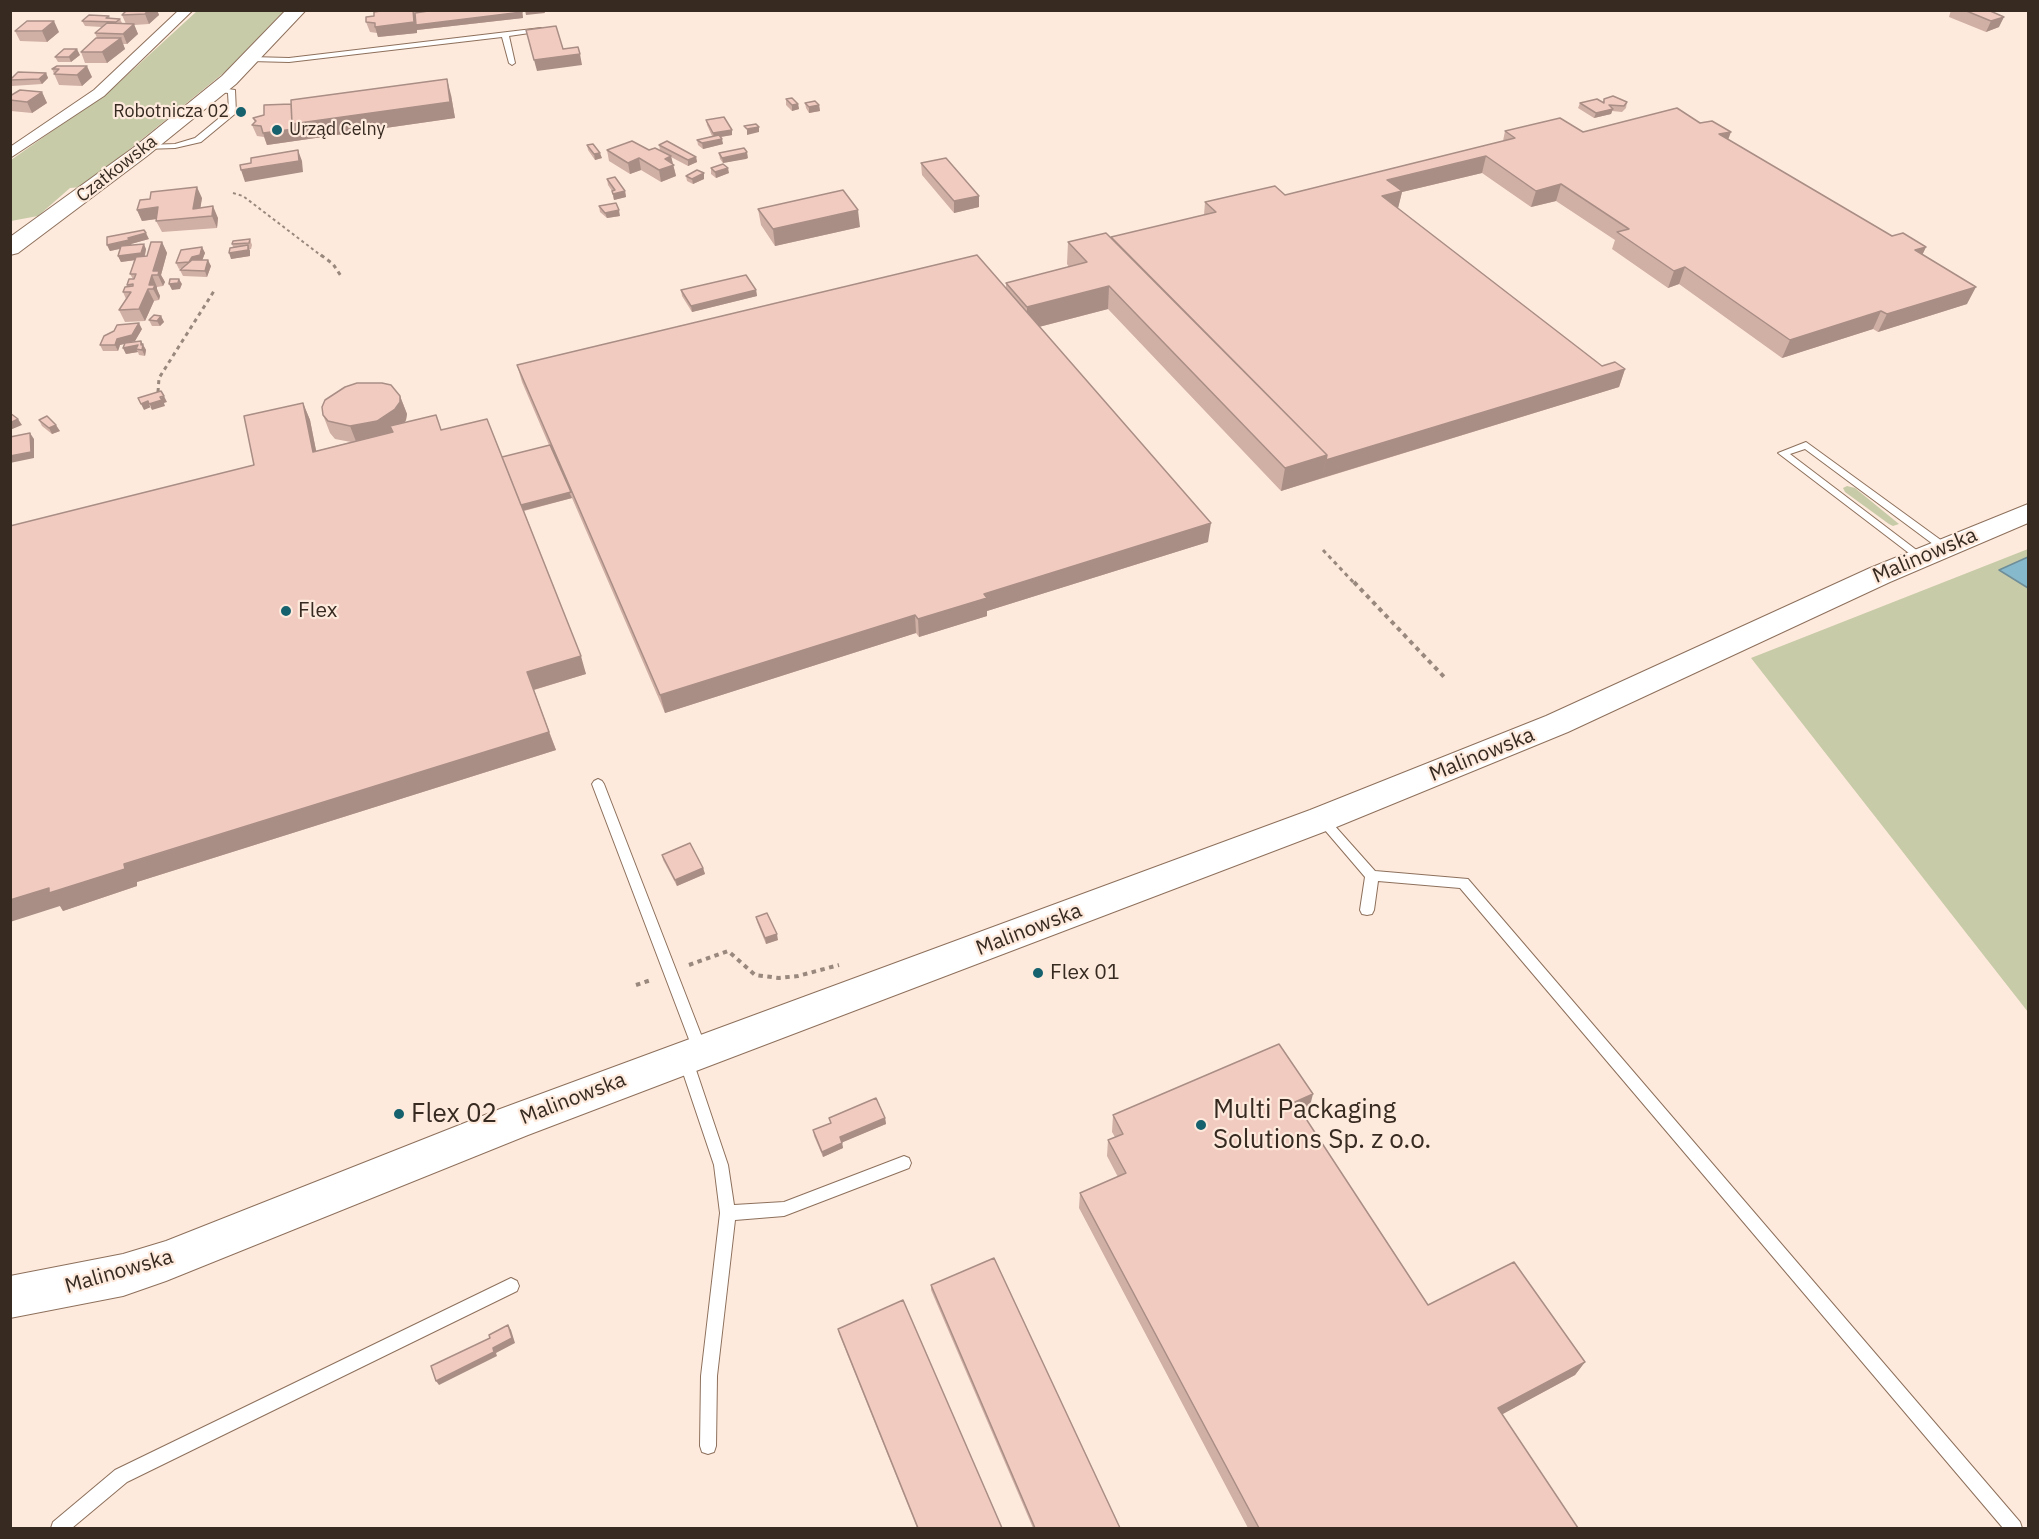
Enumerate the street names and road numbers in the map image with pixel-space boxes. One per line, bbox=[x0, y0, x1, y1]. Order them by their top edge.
street label: Czatkowska bbox=[72, 131, 162, 207]
street label: Malinowska bbox=[1869, 523, 1981, 589]
street label: Malinowska bbox=[1426, 722, 1538, 788]
street label: Malinowska bbox=[973, 898, 1085, 962]
street label: Malinowska bbox=[517, 1067, 629, 1131]
street label: Malinowska bbox=[62, 1245, 176, 1299]

